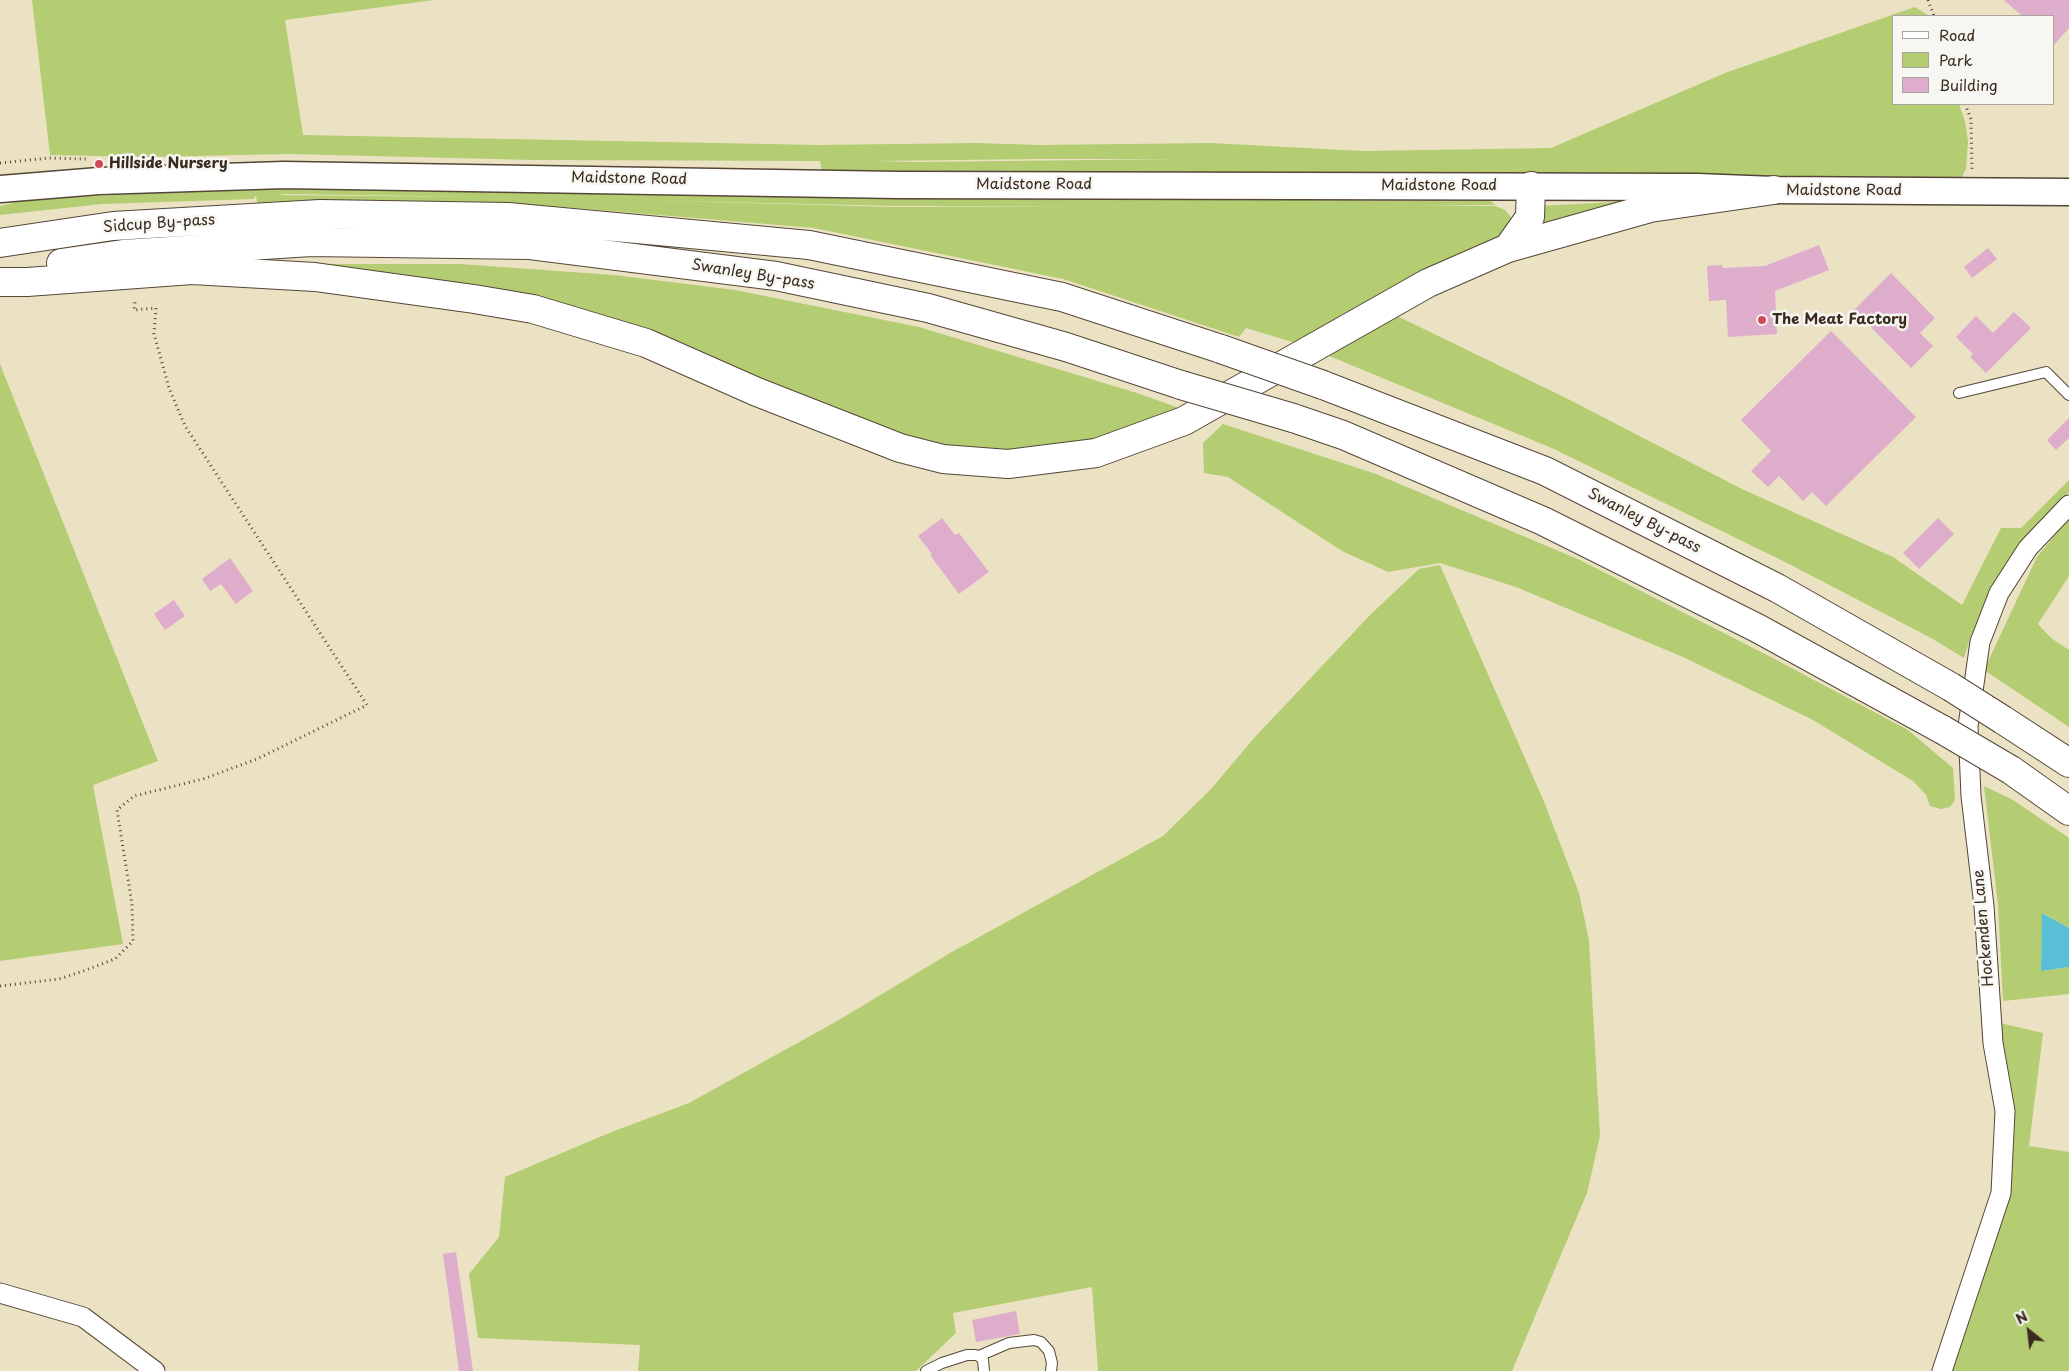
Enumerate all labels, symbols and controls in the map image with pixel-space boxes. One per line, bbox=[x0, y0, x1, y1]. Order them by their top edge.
legend bbox=[1892, 15, 2054, 105]
text: Road bbox=[1939, 23, 1975, 46]
text: Park bbox=[1939, 48, 1973, 71]
text: Building bbox=[1939, 73, 1998, 96]
place label: Hillside Nursery bbox=[109, 155, 228, 173]
marker: Hillside Nursery bbox=[93, 158, 105, 170]
street label: Maidstone Road bbox=[571, 169, 687, 189]
street label: Maidstone Road bbox=[976, 176, 1092, 194]
street label: Maidstone Road bbox=[1381, 177, 1497, 195]
street label: Maidstone Road bbox=[1786, 182, 1902, 200]
street label: Sidcup By-pass bbox=[102, 211, 216, 237]
street label: Swanley By-pass bbox=[690, 256, 816, 294]
place label: The Meat Factory bbox=[1772, 311, 1907, 329]
marker: The Meat Factory bbox=[1756, 314, 1768, 326]
street label: Swanley By-pass bbox=[1585, 485, 1703, 557]
street label: Hockenden Lane bbox=[1970, 869, 1998, 987]
north arrow bbox=[2004, 1306, 2054, 1356]
text: N bbox=[2012, 1306, 2031, 1329]

